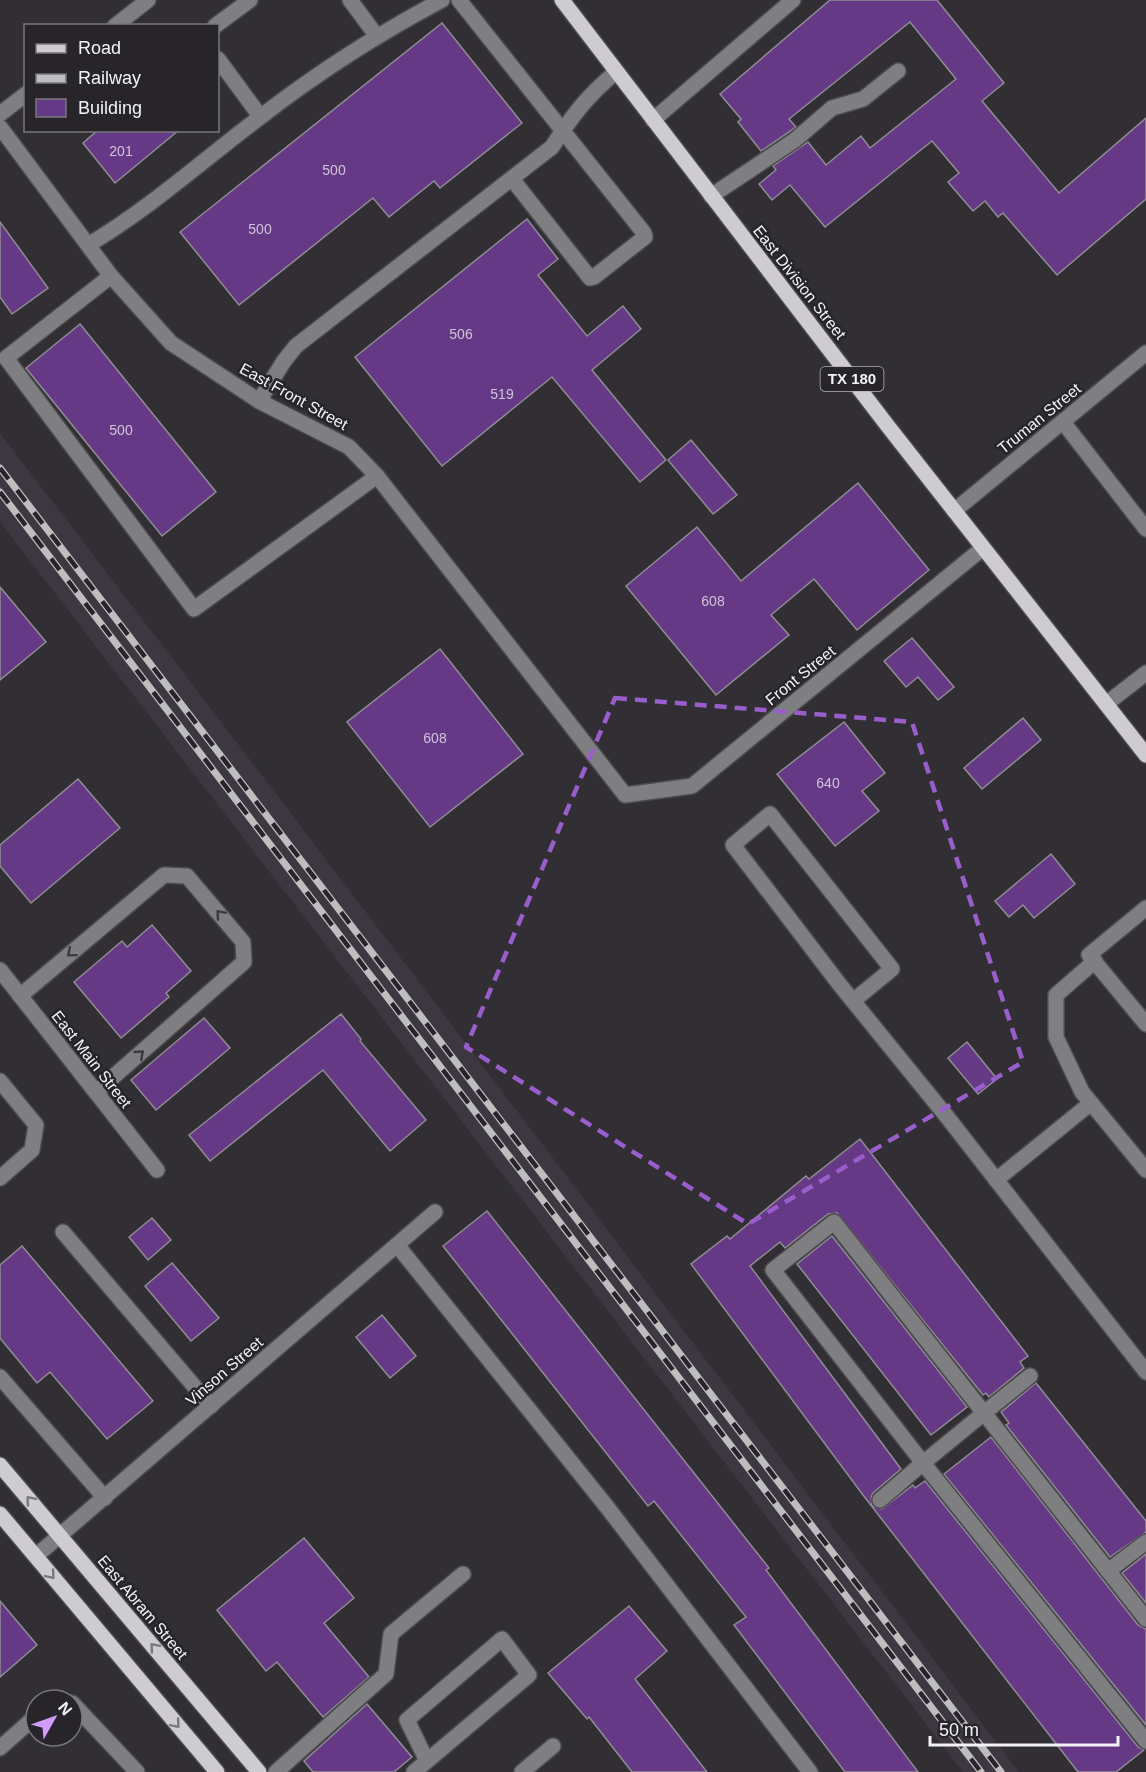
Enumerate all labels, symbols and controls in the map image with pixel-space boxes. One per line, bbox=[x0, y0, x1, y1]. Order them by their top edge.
legend bbox=[24, 24, 219, 132]
text: Road bbox=[78, 38, 121, 58]
text: Railway bbox=[78, 68, 141, 88]
text: Building bbox=[78, 98, 142, 118]
house number: 201 bbox=[109, 143, 133, 159]
house number: 500 bbox=[322, 162, 346, 178]
house number: 500 bbox=[248, 221, 272, 237]
street label: East Division Street bbox=[750, 222, 850, 343]
house number: 506 bbox=[449, 326, 473, 342]
street label: East Front Street bbox=[237, 360, 351, 433]
road number: TX 180 bbox=[820, 367, 884, 391]
street label: Truman Street bbox=[994, 379, 1085, 457]
house number: 519 bbox=[490, 386, 514, 402]
house number: 500 bbox=[109, 422, 133, 438]
house number: 608 bbox=[701, 593, 725, 609]
street label: Front Street bbox=[762, 642, 839, 709]
house number: 608 bbox=[423, 730, 447, 746]
house number: 640 bbox=[816, 775, 840, 791]
one-way arrow bbox=[216, 910, 227, 921]
one-way arrow bbox=[67, 946, 78, 957]
street label: East Main Street bbox=[48, 1007, 135, 1112]
one-way arrow bbox=[133, 1050, 144, 1061]
street label: Vinson Street bbox=[183, 1333, 266, 1409]
one-way arrow bbox=[26, 1496, 37, 1507]
street label: East Abram Street bbox=[94, 1552, 191, 1663]
one-way arrow bbox=[44, 1568, 55, 1579]
one-way arrow bbox=[150, 1643, 161, 1654]
north arrow bbox=[24, 1688, 84, 1748]
text: N bbox=[55, 1699, 75, 1719]
scale bar bbox=[930, 1709, 1118, 1747]
one-way arrow bbox=[169, 1717, 180, 1728]
text: 50 m bbox=[939, 1720, 979, 1740]

